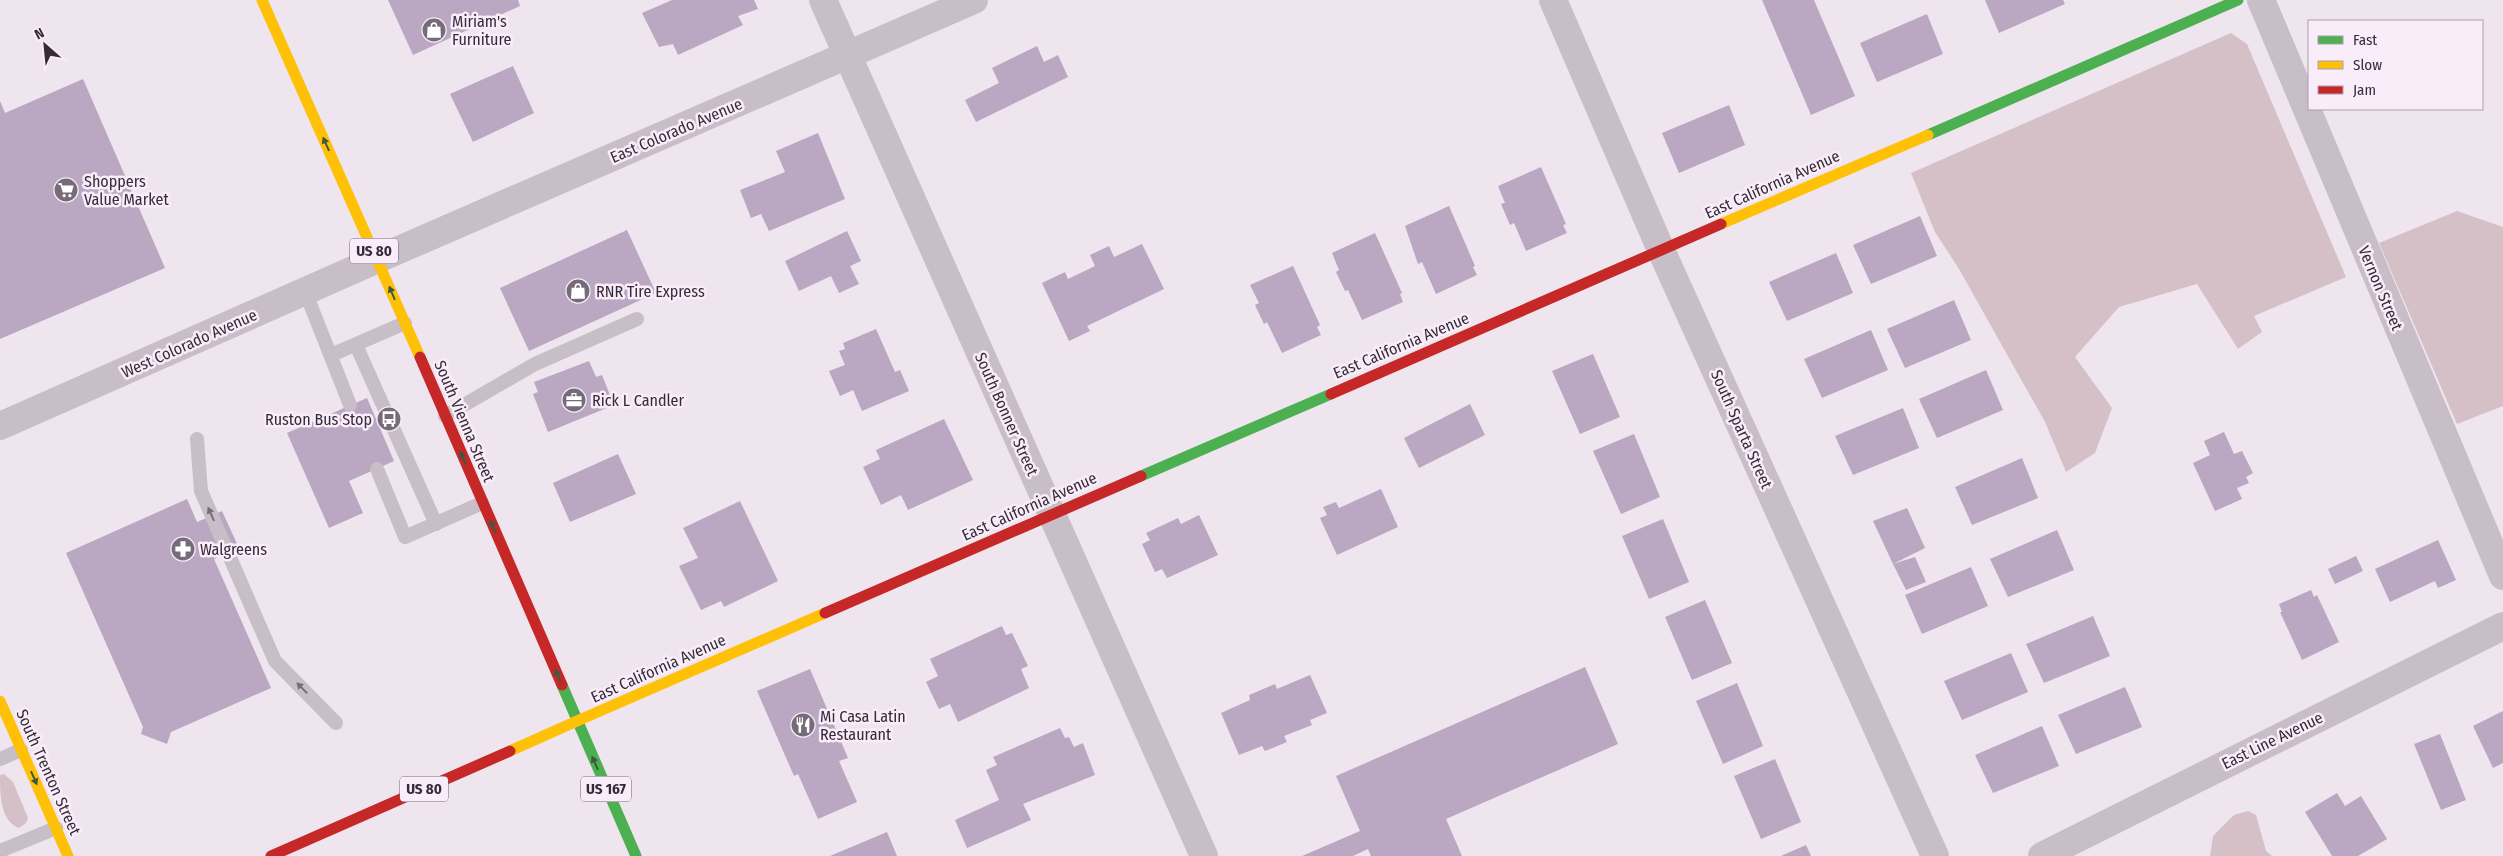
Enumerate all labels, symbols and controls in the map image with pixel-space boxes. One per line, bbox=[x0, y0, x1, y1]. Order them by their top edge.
place label: Miriam's Furniture bbox=[452, 12, 512, 49]
shop icon: Miriam's Furniture bbox=[421, 17, 447, 43]
north arrow bbox=[20, 20, 70, 70]
legend bbox=[2308, 20, 2483, 110]
text: N bbox=[32, 24, 47, 43]
text: Fast bbox=[2353, 31, 2377, 49]
text: Slow bbox=[2353, 56, 2382, 74]
text: Jam bbox=[2353, 81, 2376, 99]
street label: East Colorado Avenue bbox=[607, 94, 745, 167]
one-way arrow bbox=[322, 137, 330, 151]
street label: East California Avenue bbox=[1702, 146, 1843, 223]
place label: Shoppers Value Market bbox=[84, 172, 169, 209]
supermarket icon: Shoppers Value Market bbox=[53, 177, 79, 203]
road number: US 80 bbox=[350, 238, 398, 264]
street label: Vernon Street bbox=[2354, 243, 2407, 334]
shop icon: RNR Tire Express bbox=[565, 278, 591, 304]
place label: RNR Tire Express bbox=[596, 282, 705, 301]
one-way arrow bbox=[388, 286, 396, 300]
street label: West Colorado Avenue bbox=[119, 305, 260, 382]
street label: East California Avenue bbox=[1330, 308, 1472, 383]
street label: South Bonner Street bbox=[971, 350, 1043, 479]
street label: South Vienna Street bbox=[430, 358, 499, 485]
street label: South Sparta Street bbox=[1707, 367, 1777, 492]
office icon: Rick L Candler bbox=[561, 387, 587, 413]
place label: Rick L Candler bbox=[592, 391, 685, 410]
bus stop icon: Ruston Bus Stop bbox=[376, 406, 402, 432]
place label: Ruston Bus Stop bbox=[265, 410, 372, 429]
one-way arrow bbox=[459, 451, 467, 465]
street label: East California Avenue bbox=[959, 468, 1100, 545]
one-way arrow bbox=[207, 507, 215, 521]
one-way arrow bbox=[488, 520, 496, 534]
pharmacy icon: Walgreens bbox=[170, 536, 196, 562]
place label: Walgreens bbox=[200, 540, 267, 559]
street label: East California Avenue bbox=[588, 630, 729, 707]
one-way arrow bbox=[553, 669, 561, 683]
one-way arrow bbox=[296, 682, 308, 694]
street label: South Trenton Street bbox=[12, 706, 85, 839]
place label: Mi Casa Latin Restaurant bbox=[820, 707, 906, 744]
street label: East Line Avenue bbox=[2219, 708, 2326, 773]
restaurant icon: Mi Casa Latin Restaurant bbox=[790, 712, 816, 738]
one-way arrow bbox=[591, 756, 599, 770]
one-way arrow bbox=[30, 771, 38, 785]
road number: US 80 bbox=[400, 776, 448, 802]
road number: US 167 bbox=[581, 776, 631, 802]

